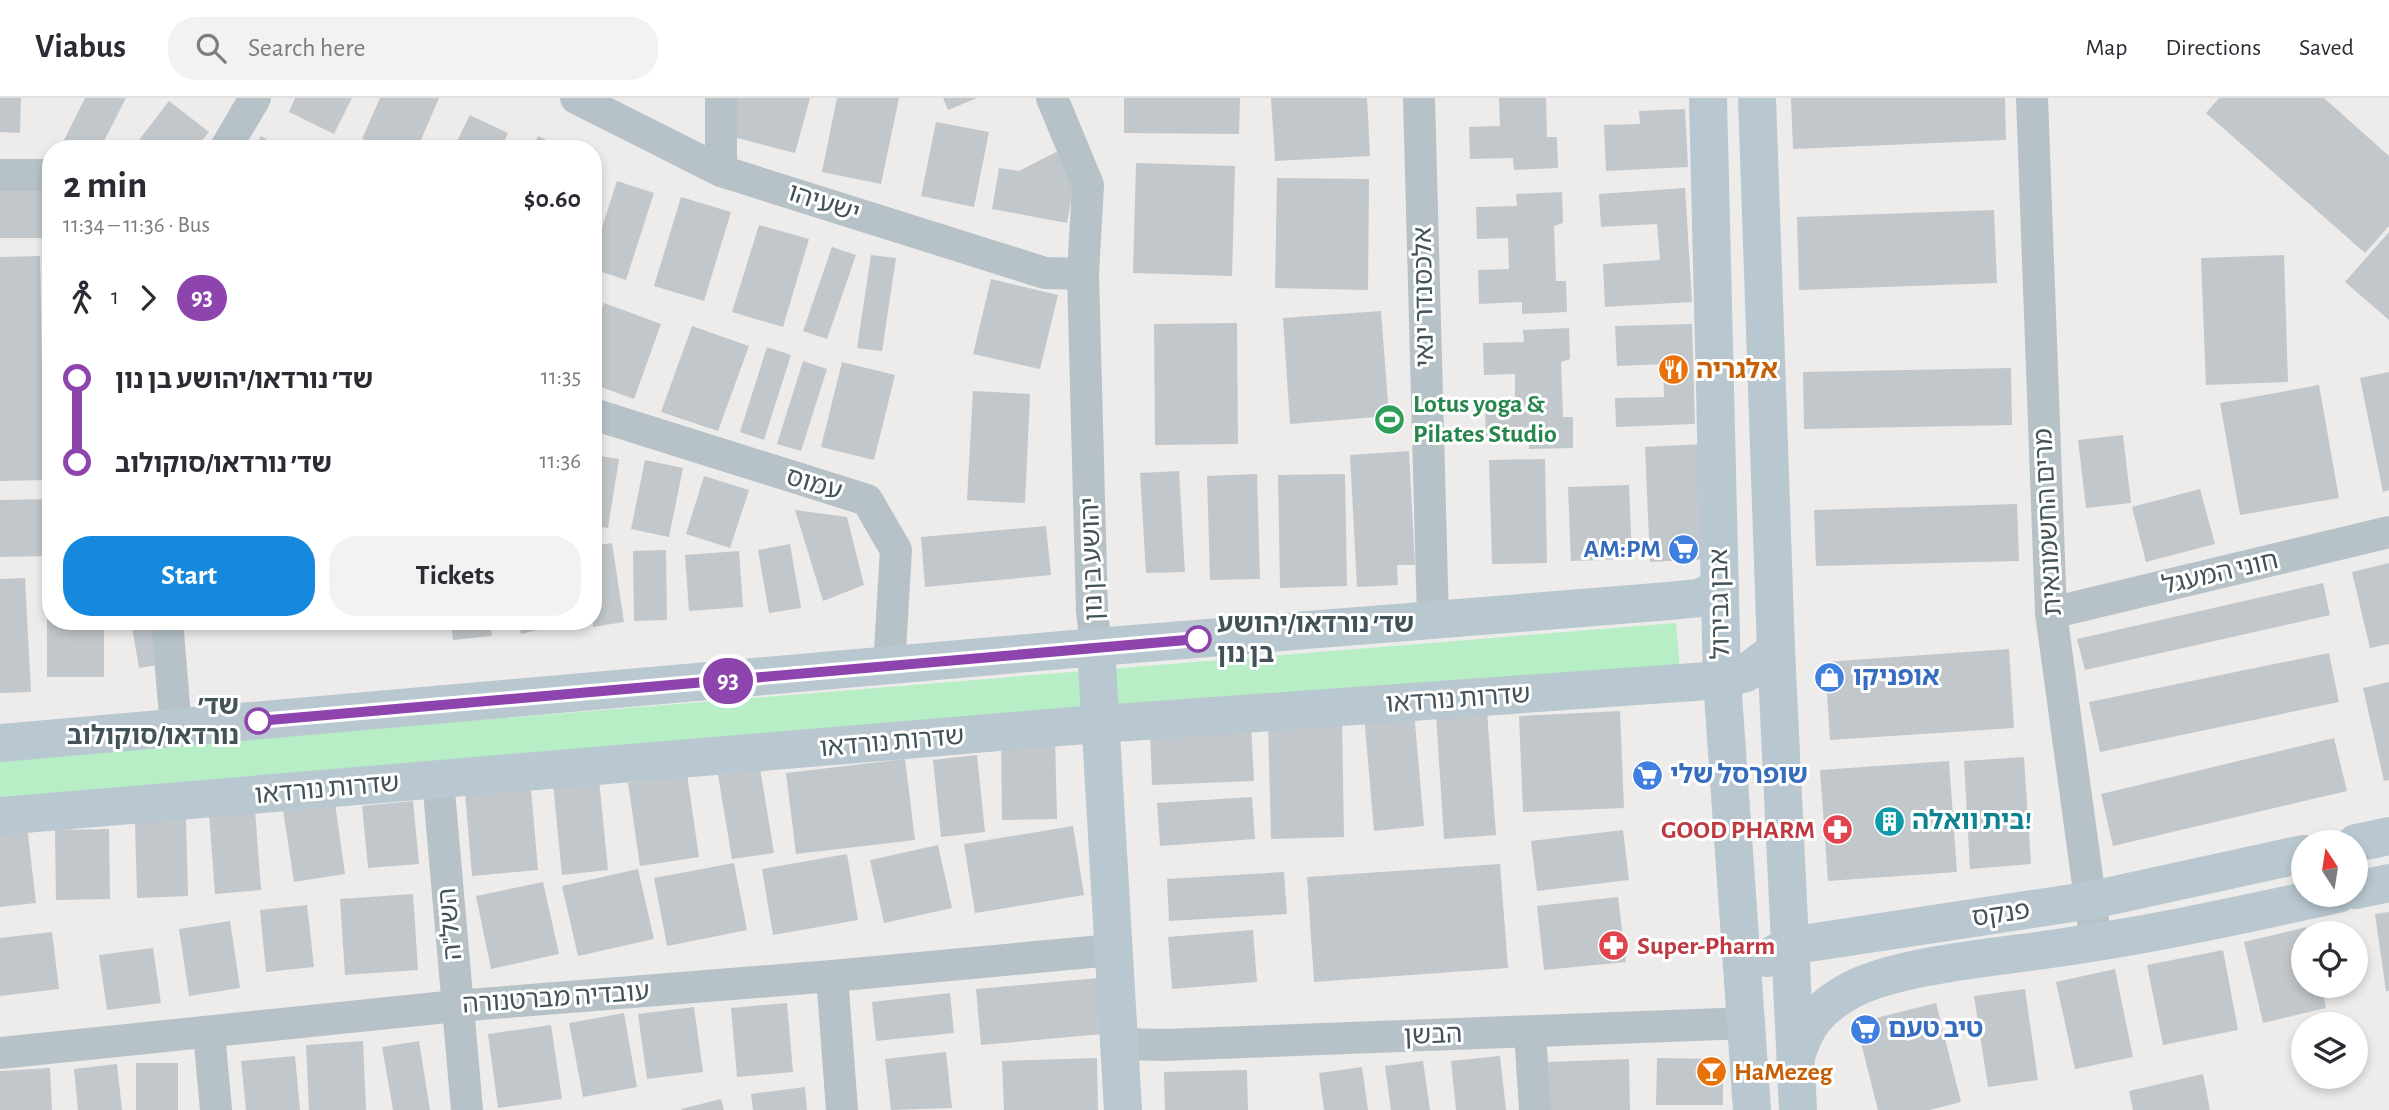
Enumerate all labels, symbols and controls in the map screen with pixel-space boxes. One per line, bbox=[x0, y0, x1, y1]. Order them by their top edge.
search box bbox=[168, 17, 658, 80]
icon: search bbox=[192, 29, 230, 67]
text: Viabus bbox=[35, 31, 126, 64]
text: Search here bbox=[248, 35, 366, 61]
text: Map bbox=[2085, 36, 2127, 60]
text: Directions bbox=[2165, 36, 2261, 60]
text: Saved bbox=[2299, 36, 2354, 60]
text: 2 min bbox=[63, 167, 147, 205]
street label: ישעיהו bbox=[785, 179, 863, 227]
text: $0.60 bbox=[524, 186, 581, 212]
text: 11:34 – 11:36 · Bus bbox=[63, 214, 210, 237]
street label: אלכסנדר ינאי bbox=[1410, 226, 1438, 368]
icon: walk bbox=[63, 279, 101, 317]
icon: forward bbox=[129, 279, 167, 317]
text: 1 bbox=[111, 286, 119, 309]
text: 93 bbox=[191, 286, 213, 310]
restaurant icon: אלגריה bbox=[1656, 353, 1690, 387]
place label: אלגריה bbox=[1696, 357, 1778, 383]
text: 11:35 bbox=[541, 366, 581, 389]
text: שד׳ נורדאו/יהושע בן נון bbox=[115, 367, 373, 393]
place label: Lotus yoga & Pilates Studio bbox=[1413, 391, 1557, 447]
sports icon: Lotus yoga & Pilates Studio bbox=[1373, 402, 1407, 436]
street label: מרים החשמונאית bbox=[2030, 427, 2066, 617]
text: 11:36 bbox=[540, 450, 581, 473]
text: שד׳ נורדאו/סוקולוב bbox=[115, 451, 332, 477]
street label: עמוס bbox=[783, 463, 845, 505]
street label: יהושע בן נון bbox=[1077, 497, 1107, 621]
supermarket icon: AM:PM bbox=[1667, 532, 1701, 566]
button: Start bbox=[63, 536, 315, 616]
button: Tickets bbox=[329, 536, 581, 616]
place label: AM:PM bbox=[1584, 536, 1661, 562]
street label: חוני המעגל bbox=[2159, 547, 2281, 599]
street label: אבן גבירול bbox=[1706, 548, 1734, 660]
place label: שד׳ נורדאו/יהושע בן נון bbox=[1217, 611, 1414, 667]
marker: שד׳ נורדאו/יהושע בן נון bbox=[1185, 626, 1211, 652]
line badge: 93 bbox=[696, 658, 760, 704]
shop icon: אופניקו bbox=[1813, 660, 1847, 694]
place label: אופניקו bbox=[1853, 664, 1940, 690]
text: 93 bbox=[717, 669, 739, 693]
street label: שדרות נורדאו bbox=[1385, 681, 1531, 717]
place label: שד׳ נורדאו/סוקולוב bbox=[67, 693, 239, 749]
marker: שד׳ נורדאו/סוקולוב bbox=[245, 708, 271, 734]
street label: שדרות נורדאו bbox=[819, 723, 965, 761]
supermarket icon: שופרסל שלי bbox=[1630, 758, 1664, 792]
place label: שופרסל שלי bbox=[1670, 762, 1808, 788]
street label: שדרות נורדאו bbox=[254, 770, 400, 808]
building icon: בית וואלה! bbox=[1872, 804, 1906, 838]
place label: בית וואלה! bbox=[1912, 808, 2032, 834]
pharmacy icon: GOOD PHARM bbox=[1821, 813, 1855, 847]
place label: GOOD PHARM bbox=[1661, 817, 1815, 843]
north arrow bbox=[2291, 830, 2368, 906]
map controls bbox=[2291, 830, 2368, 1089]
street label: השל"ה bbox=[434, 887, 466, 961]
street label: פנקס bbox=[1970, 897, 2032, 931]
button: locate bbox=[2291, 921, 2368, 998]
pharmacy icon: Super-Pharm bbox=[1597, 929, 1631, 963]
place label: Super-Pharm bbox=[1637, 933, 1775, 959]
street label: עובדיה מברטנורה bbox=[461, 978, 651, 1018]
supermarket icon: טיב טעם bbox=[1848, 1012, 1882, 1046]
button: layers bbox=[2291, 1012, 2368, 1089]
place label: טיב טעם bbox=[1888, 1016, 1983, 1042]
street label: הבשן bbox=[1403, 1021, 1463, 1049]
bar icon: HaMezeg bbox=[1694, 1055, 1728, 1089]
place label: HaMezeg bbox=[1734, 1059, 1834, 1085]

